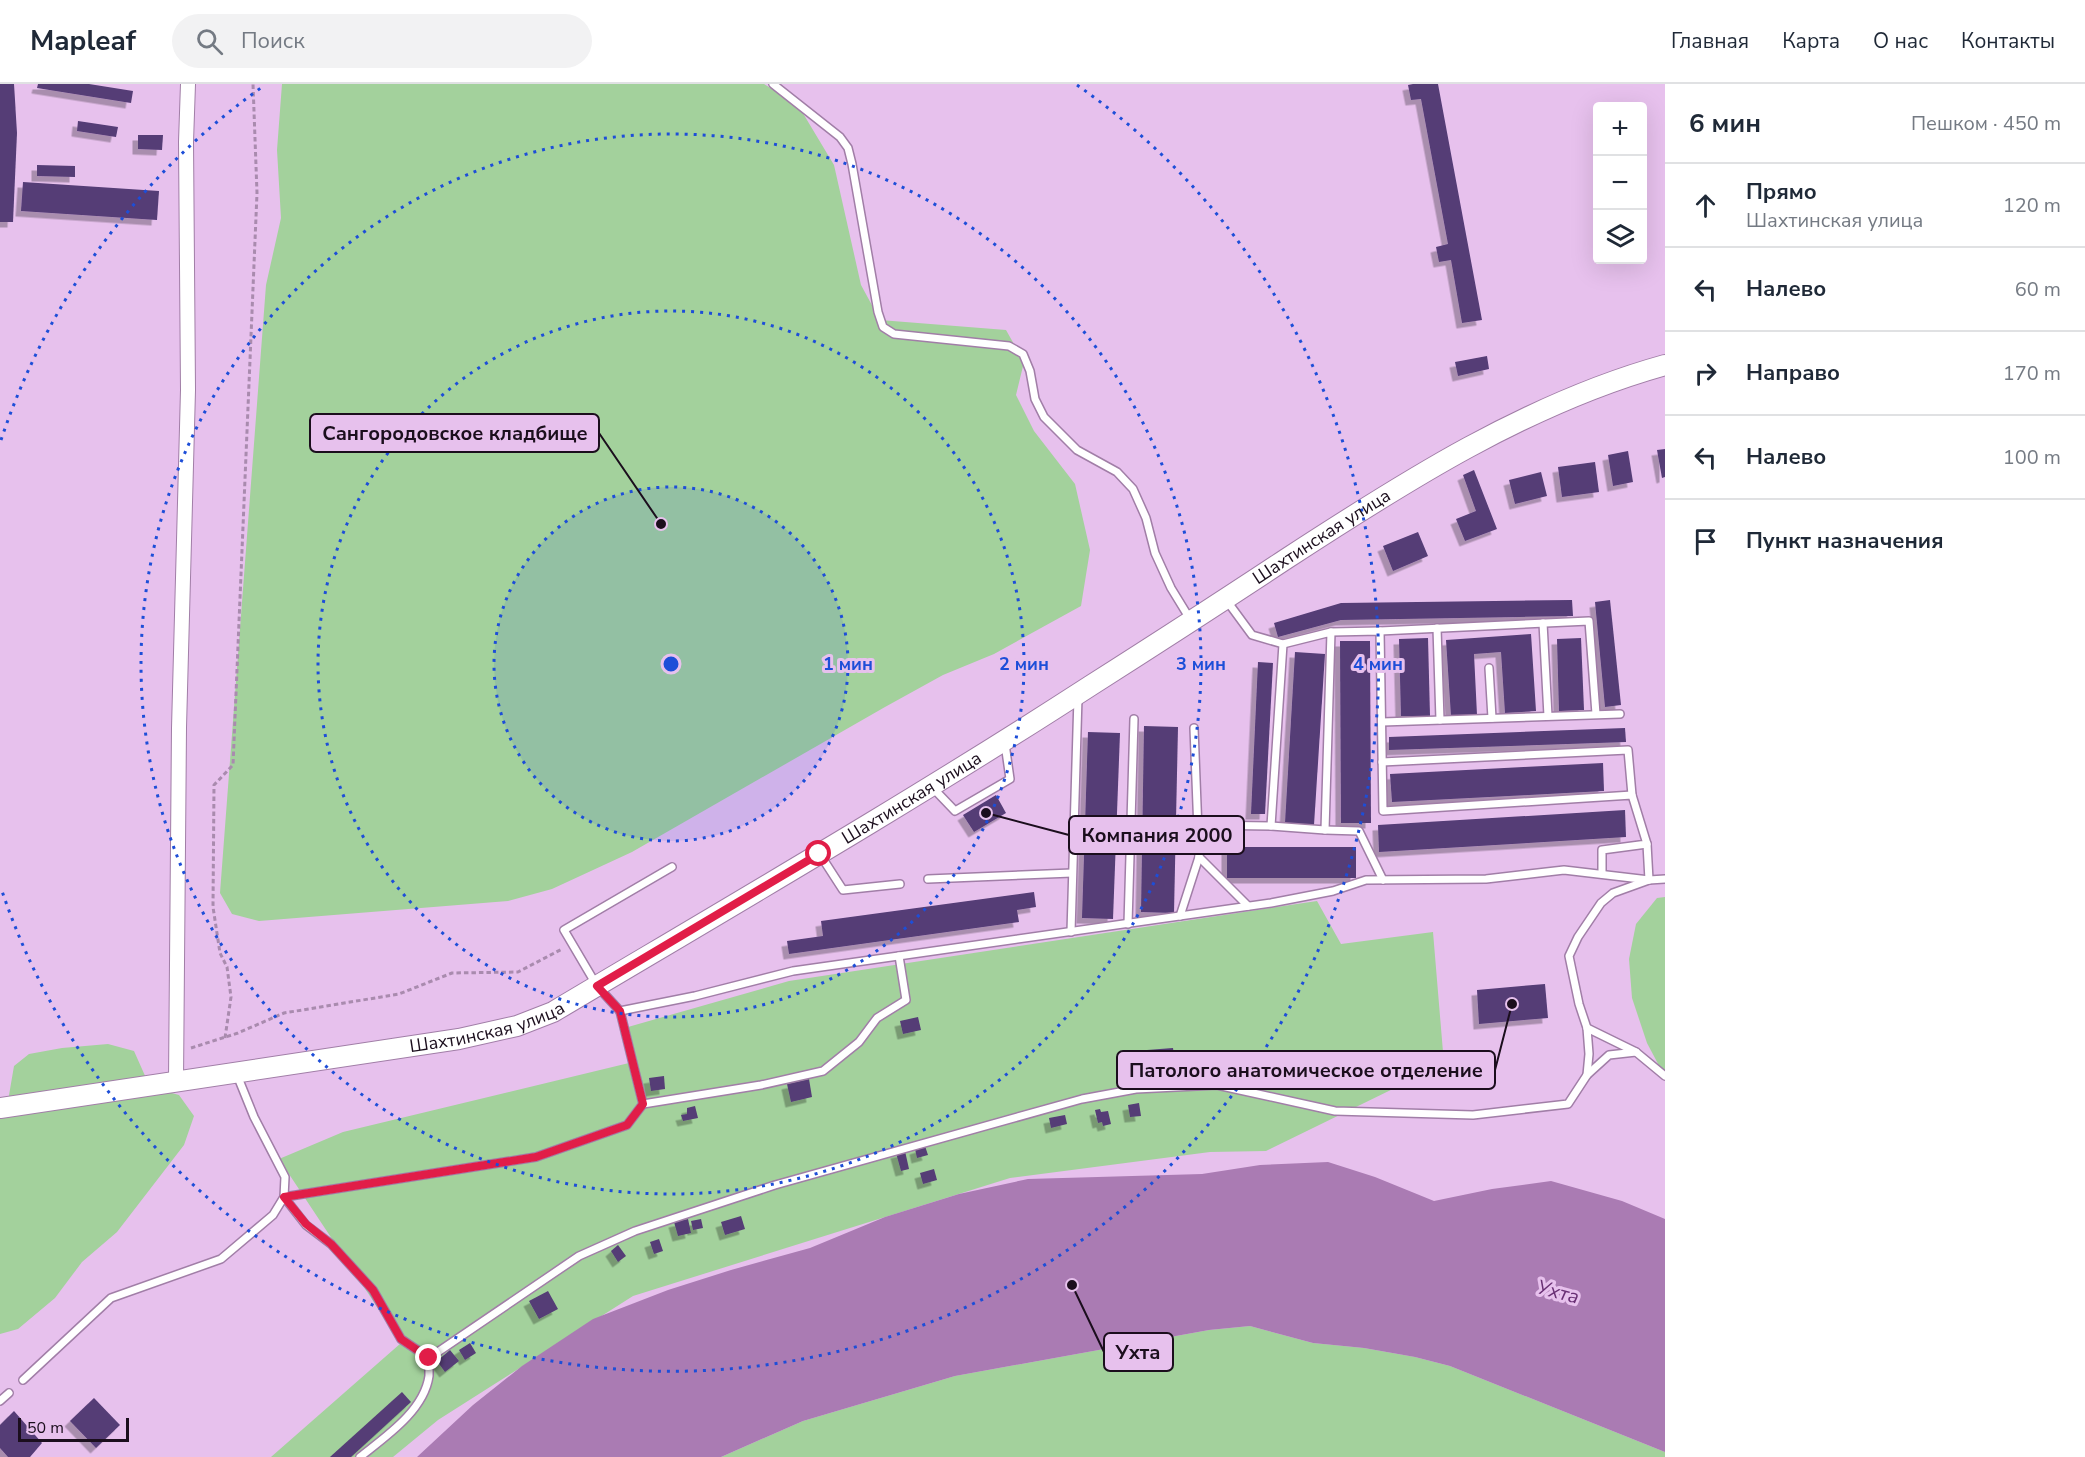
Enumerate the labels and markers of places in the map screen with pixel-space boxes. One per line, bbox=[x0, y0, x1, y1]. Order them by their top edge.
callout: Сангородовское кладбище bbox=[310, 414, 599, 452]
centre of rings bbox=[661, 654, 681, 674]
callout: Компания 2000 bbox=[1069, 816, 1244, 854]
callout: Патолого анатомическое отделение bbox=[1117, 1051, 1495, 1089]
callout: Ухта bbox=[1104, 1333, 1173, 1371]

